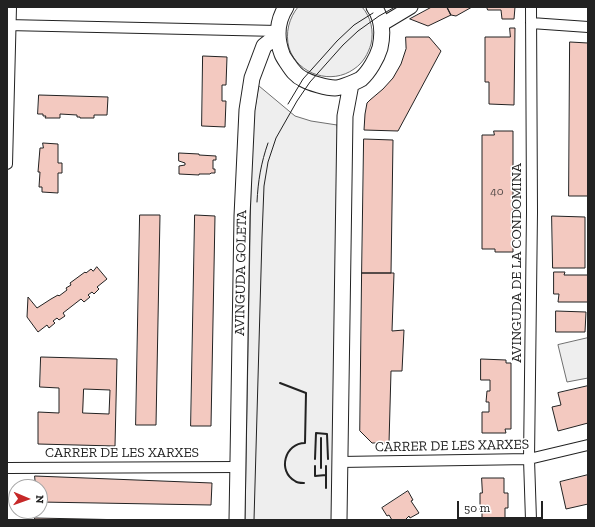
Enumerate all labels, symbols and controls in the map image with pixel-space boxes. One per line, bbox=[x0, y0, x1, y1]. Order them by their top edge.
street label: AVINGUDA DE LA CONDOMINA bbox=[509, 163, 525, 363]
house number: 40 bbox=[490, 185, 504, 199]
street label: AVINGUDA GOLETA bbox=[232, 210, 250, 336]
street label: CARRER DE LES XARXES bbox=[375, 436, 529, 456]
street label: CARRER DE LES XARXES bbox=[45, 445, 199, 461]
north arrow bbox=[8, 479, 48, 519]
scale bar bbox=[459, 493, 545, 519]
text: N bbox=[33, 495, 46, 504]
text: 50 m bbox=[464, 501, 490, 515]

